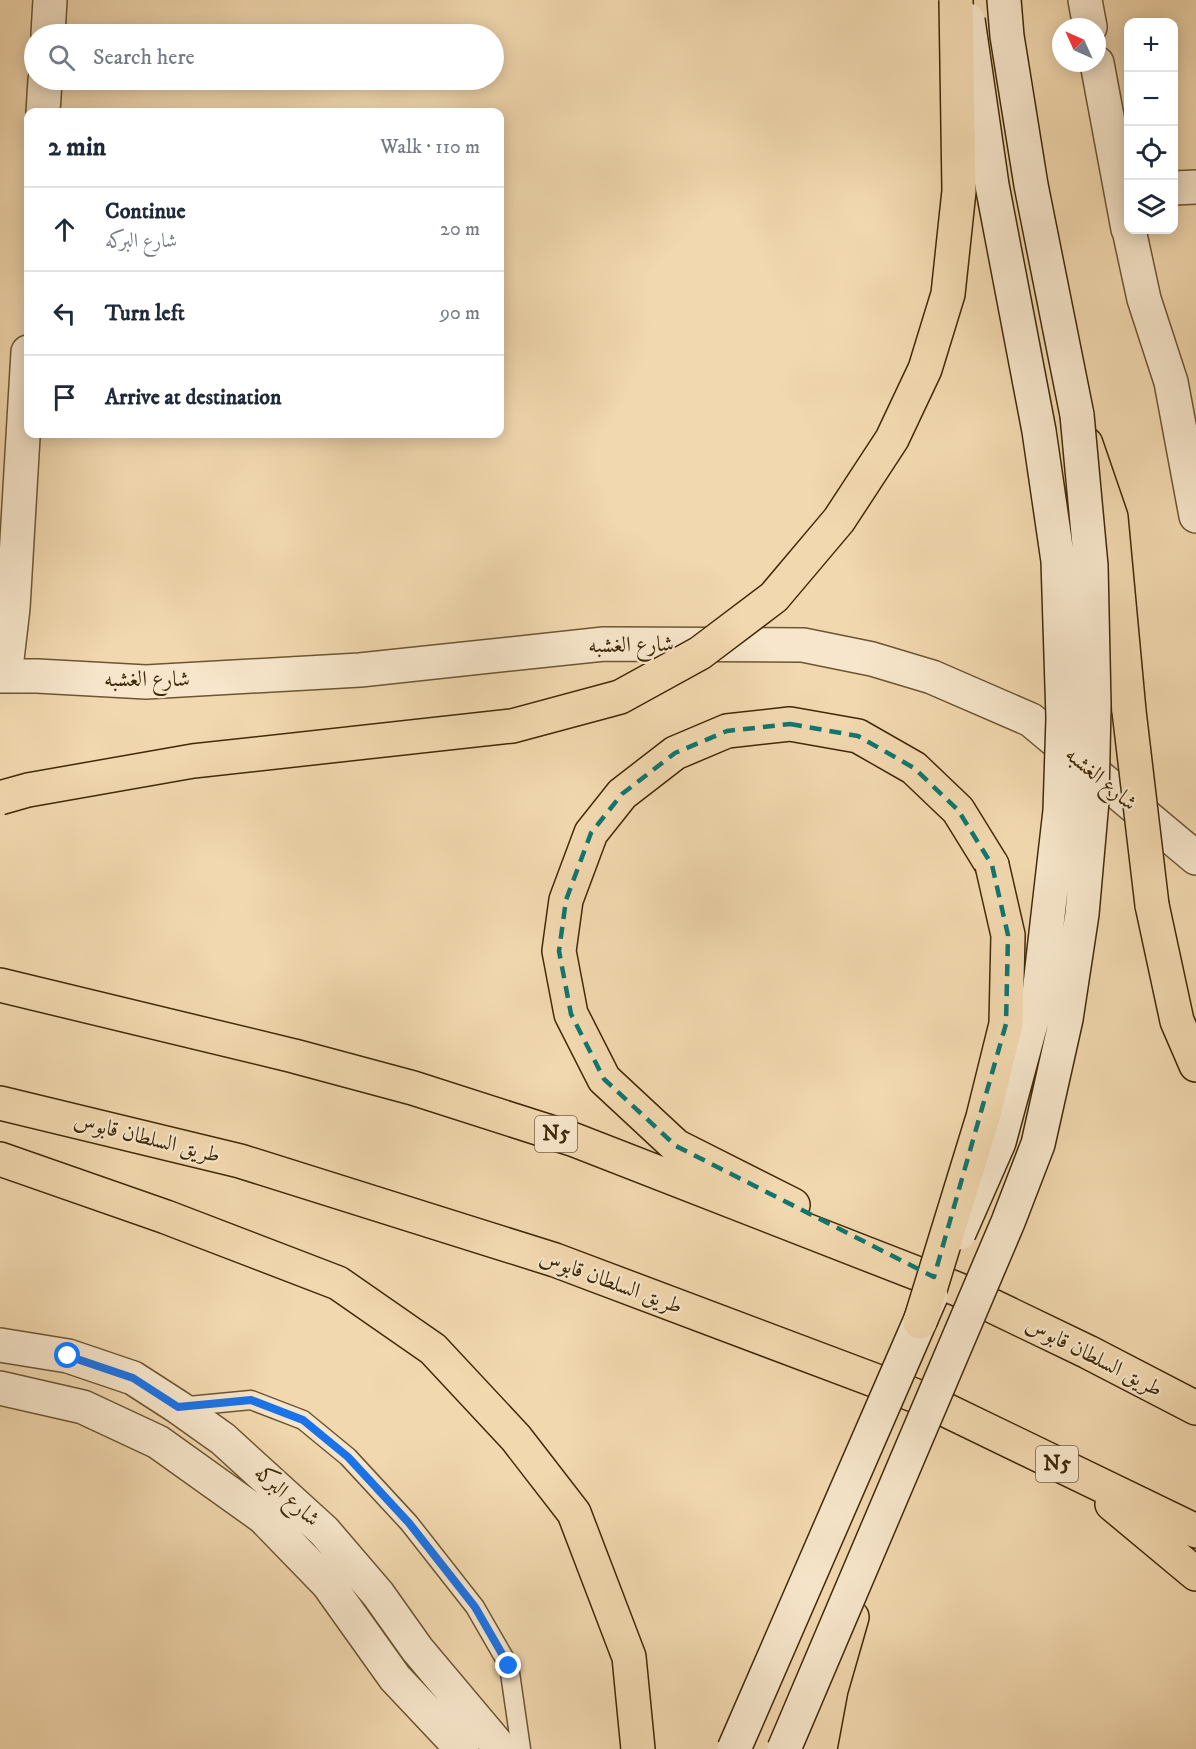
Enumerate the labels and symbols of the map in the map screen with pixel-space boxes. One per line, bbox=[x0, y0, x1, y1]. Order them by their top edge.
north arrow bbox=[1052, 18, 1106, 72]
street label: شارع الغشبه bbox=[588, 631, 674, 663]
street label: شارع الغشبه bbox=[104, 666, 190, 697]
street label: شارع الغشبه bbox=[1057, 741, 1143, 820]
street label: طريق السلطان قابوس bbox=[71, 1107, 223, 1169]
road number: N5 bbox=[535, 1116, 577, 1152]
street label: طريق السلطان قابوس bbox=[536, 1244, 686, 1320]
street label: طريق السلطان قابوس bbox=[1021, 1311, 1167, 1403]
route start bbox=[54, 1342, 80, 1368]
road number: N5 bbox=[1036, 1446, 1078, 1482]
street label: شارع البركه bbox=[246, 1459, 326, 1536]
route end bbox=[495, 1652, 521, 1678]

